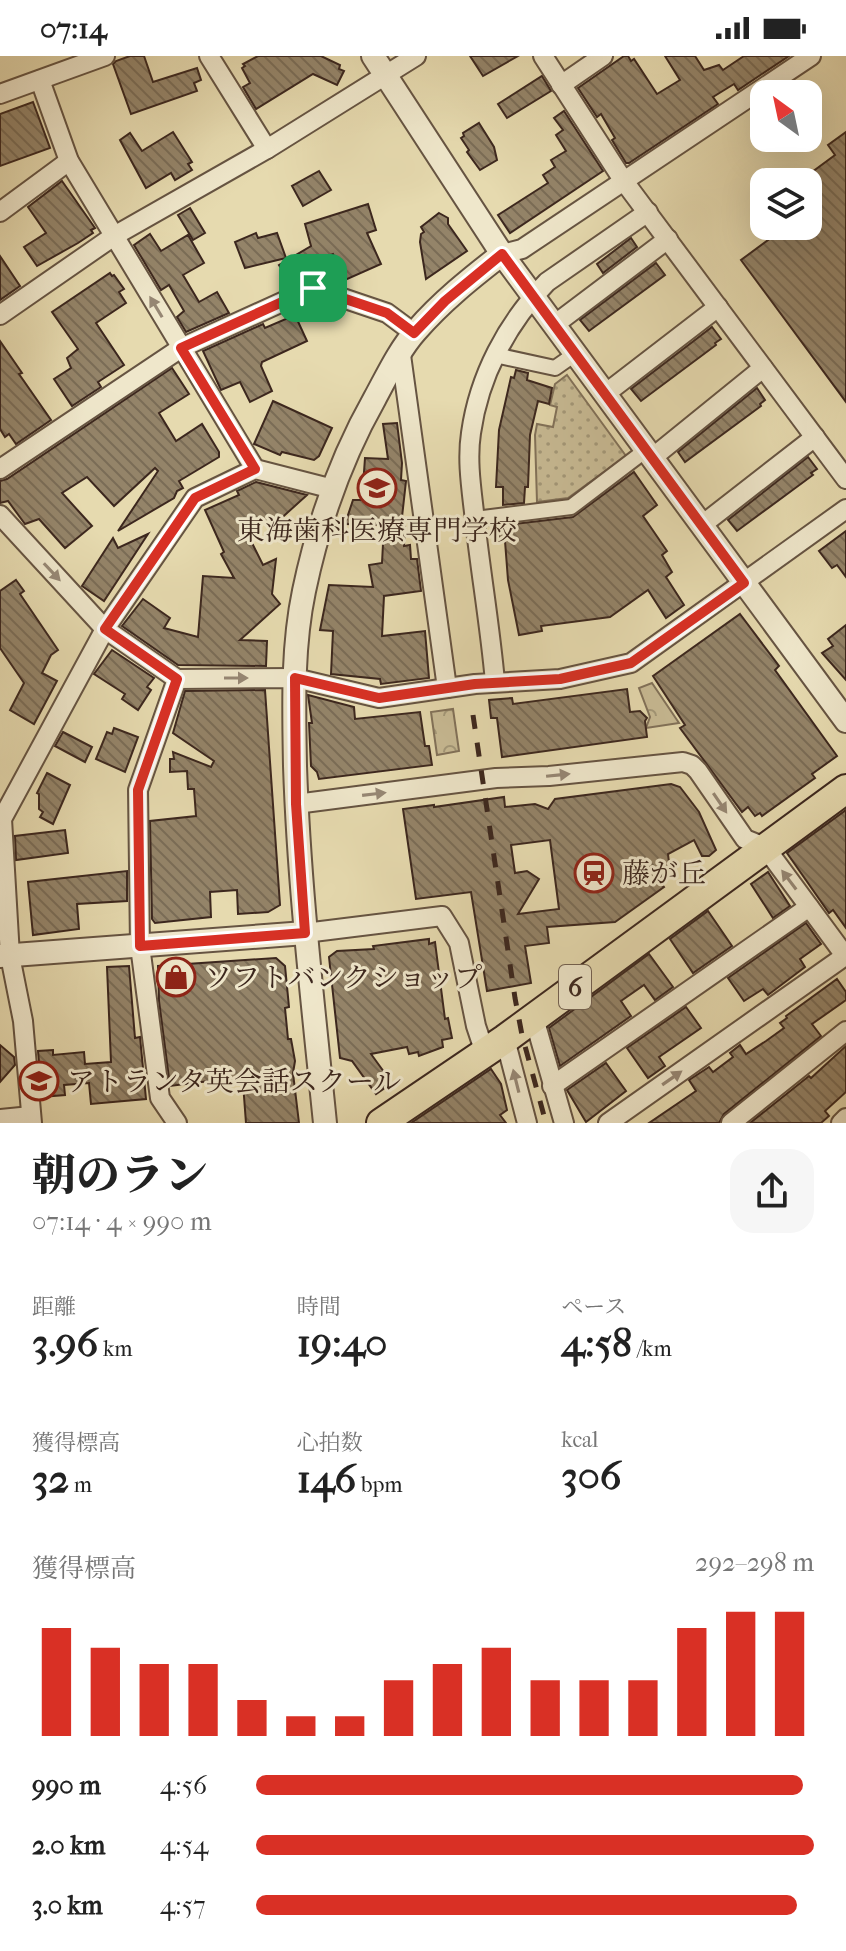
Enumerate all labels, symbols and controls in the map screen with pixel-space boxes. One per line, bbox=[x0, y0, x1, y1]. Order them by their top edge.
text: 07:14 bbox=[40, 11, 107, 46]
north arrow bbox=[750, 80, 822, 152]
map controls bbox=[750, 80, 822, 240]
button: layers bbox=[750, 168, 822, 240]
pin bbox=[279, 254, 347, 322]
icon: arrive bbox=[291, 266, 335, 310]
one-way arrow bbox=[149, 296, 163, 318]
school or university icon: 東海歯科医療専門学校 bbox=[356, 467, 398, 509]
place label: 東海歯科医療専門学校 bbox=[237, 514, 517, 547]
one-way arrow bbox=[43, 562, 61, 581]
one-way arrow bbox=[224, 672, 249, 684]
one-way arrow bbox=[546, 768, 571, 781]
one-way arrow bbox=[362, 787, 387, 800]
one-way arrow bbox=[713, 793, 728, 814]
station icon: 藤が丘 bbox=[573, 852, 615, 894]
place label: 藤が丘 bbox=[622, 857, 706, 890]
one-way arrow bbox=[781, 869, 797, 890]
shop icon: ソフトバンクショップ bbox=[155, 956, 197, 998]
place label: ソフトバンクショップ bbox=[204, 961, 482, 994]
road number: 6 bbox=[559, 965, 591, 1009]
school or university icon: アトランタ英会話スクール bbox=[18, 1060, 60, 1102]
place label: アトランタ英会話スクール bbox=[67, 1065, 401, 1098]
one-way arrow bbox=[509, 1069, 521, 1094]
one-way arrow bbox=[662, 1071, 683, 1086]
button: share bbox=[730, 1149, 814, 1233]
text: 朝のラン bbox=[32, 1150, 208, 1201]
text: 07:14 · 4 × 990 m bbox=[32, 1206, 212, 1237]
text: 距離 bbox=[32, 1294, 76, 1320]
text: 時間 bbox=[297, 1294, 341, 1320]
text: ペース bbox=[561, 1294, 626, 1320]
text: 3.96 bbox=[32, 1320, 98, 1366]
text: 19:40 bbox=[297, 1320, 387, 1366]
text: 4:58 bbox=[561, 1320, 632, 1366]
text: km bbox=[98, 1336, 133, 1362]
text: /km bbox=[632, 1336, 672, 1362]
text: kcal bbox=[561, 1427, 598, 1453]
text: 獲得標高 bbox=[32, 1430, 120, 1456]
text: 心拍数 bbox=[297, 1430, 363, 1456]
text: 306 bbox=[561, 1453, 621, 1499]
text: 32 bbox=[32, 1456, 69, 1502]
text: 146 bbox=[297, 1456, 356, 1502]
text: m bbox=[69, 1472, 92, 1498]
text: bpm bbox=[356, 1472, 403, 1498]
text: 292–298 m bbox=[695, 1547, 814, 1578]
text: 獲得標高 bbox=[32, 1553, 136, 1584]
text: 990 m bbox=[32, 1770, 101, 1801]
text: 4:56 bbox=[160, 1770, 207, 1801]
text: 2.0 km bbox=[32, 1830, 105, 1861]
text: 4:54 bbox=[160, 1830, 208, 1861]
text: 3.0 km bbox=[32, 1890, 103, 1921]
text: 4:57 bbox=[160, 1890, 205, 1921]

